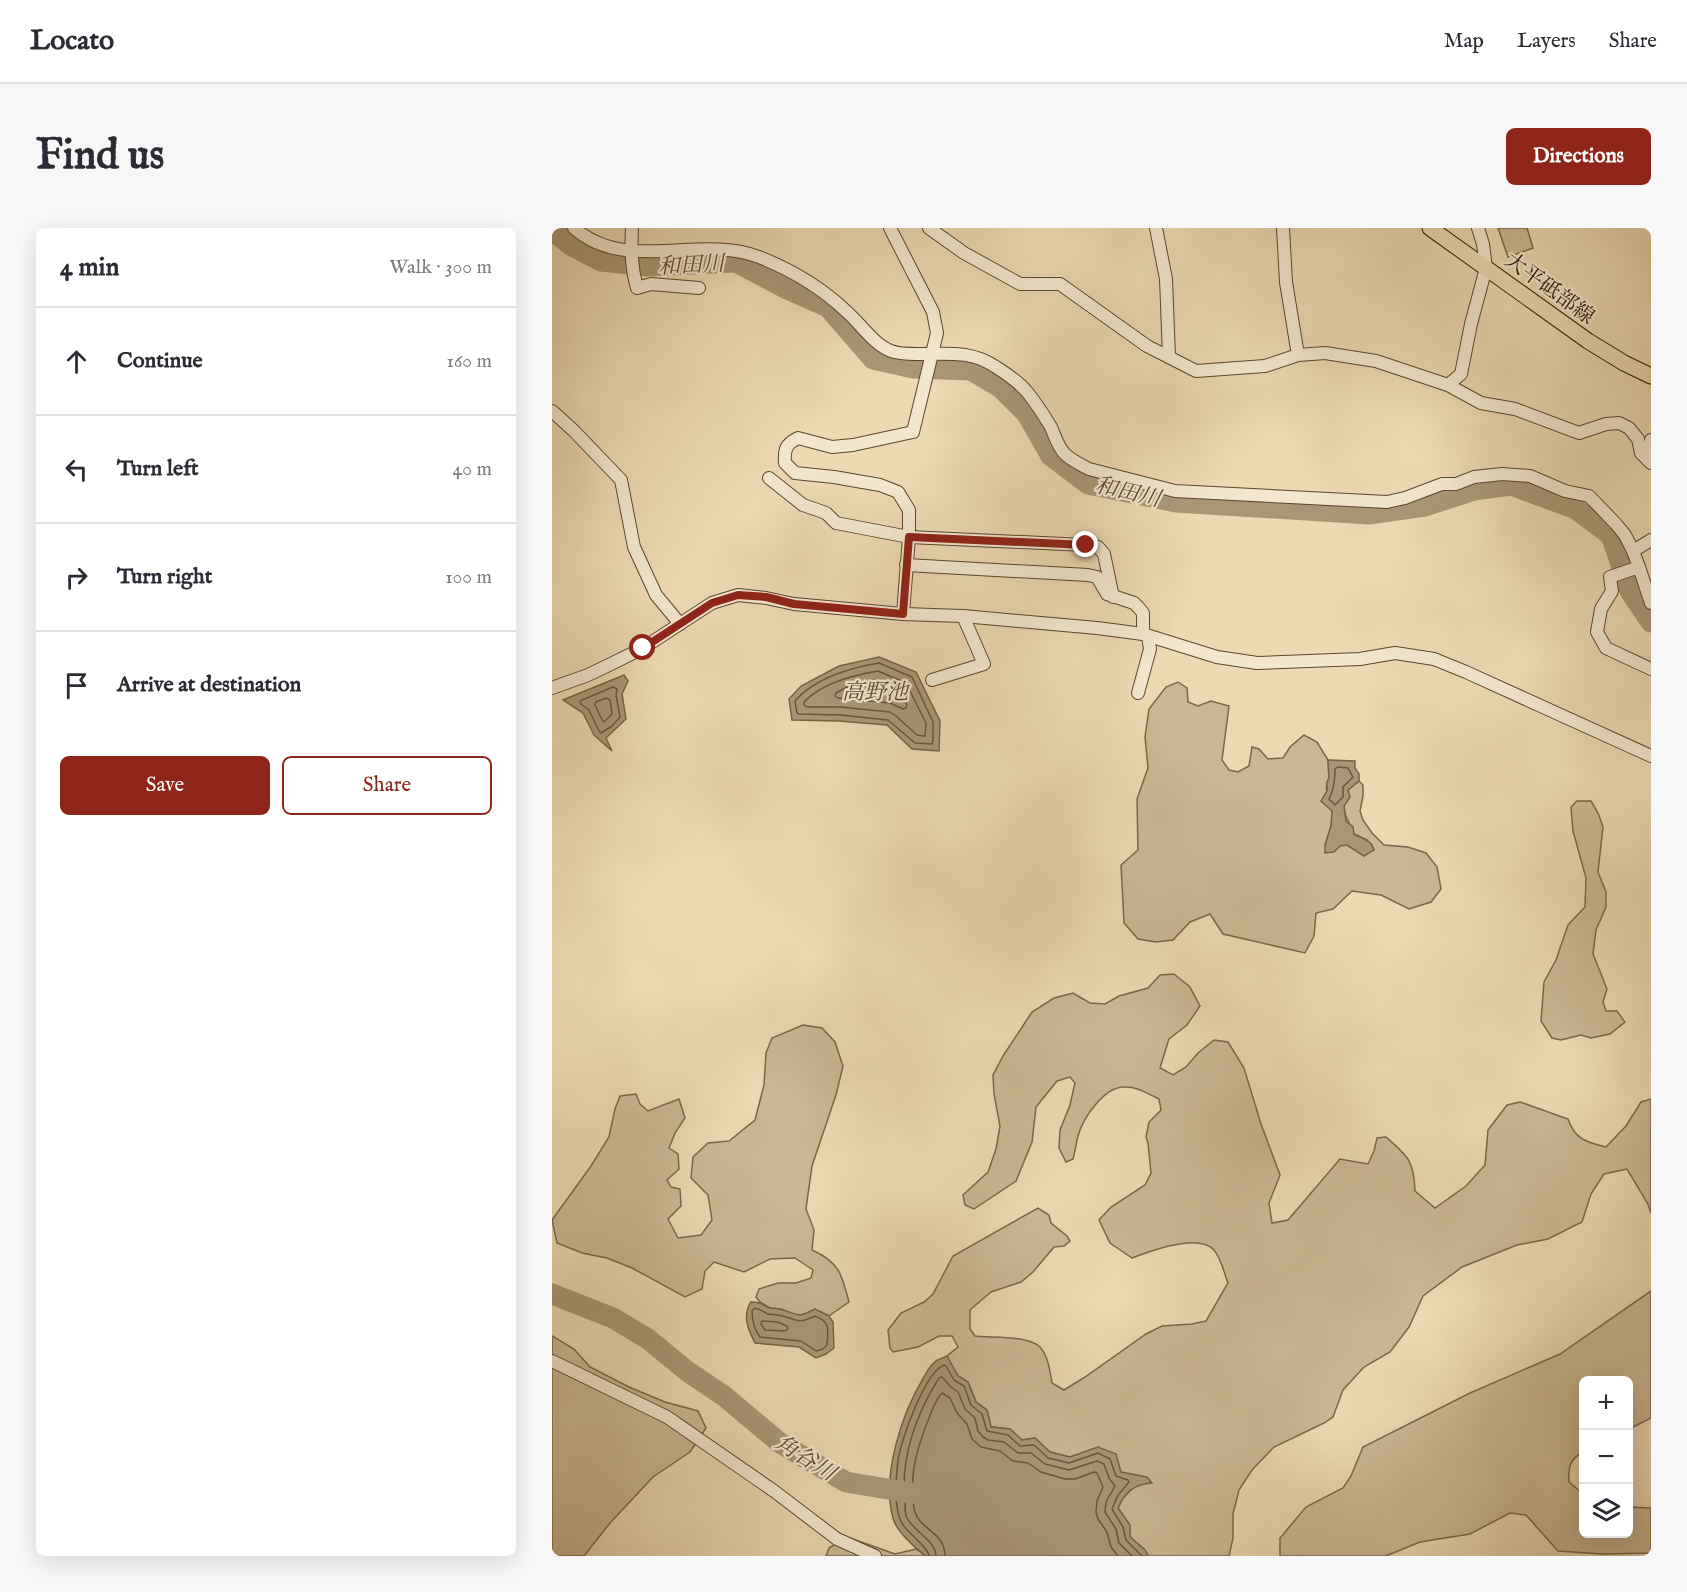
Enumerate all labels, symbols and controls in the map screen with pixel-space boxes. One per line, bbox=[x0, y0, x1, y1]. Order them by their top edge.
text: Locato bbox=[30, 24, 114, 59]
text: Map bbox=[1444, 28, 1484, 55]
text: Layers bbox=[1517, 28, 1576, 55]
text: Share bbox=[1609, 28, 1657, 55]
button: Directions bbox=[1506, 128, 1651, 185]
text: Find us bbox=[36, 130, 164, 183]
street label: 大平砥部線 bbox=[1499, 247, 1600, 331]
water label: 和田川 bbox=[657, 250, 727, 282]
text: 4 min bbox=[60, 251, 119, 284]
text: Walk · 300 m bbox=[389, 255, 492, 280]
icon: ahead bbox=[60, 345, 93, 378]
text: Continue bbox=[117, 347, 203, 375]
text: 160 m bbox=[446, 349, 492, 374]
icon: left bbox=[60, 453, 93, 486]
text: Turn left bbox=[117, 455, 199, 483]
text: 40 m bbox=[453, 457, 492, 482]
water label: 和田川 bbox=[1092, 472, 1165, 514]
route end bbox=[1072, 531, 1098, 557]
icon: right bbox=[60, 561, 93, 594]
text: Turn right bbox=[117, 563, 212, 591]
text: 100 m bbox=[445, 565, 492, 590]
route start bbox=[629, 634, 655, 660]
icon: arrive bbox=[60, 669, 93, 702]
text: Arrive at destination bbox=[117, 671, 301, 699]
water label: 高野池 bbox=[842, 679, 911, 707]
button: Save bbox=[60, 756, 270, 815]
button: Share bbox=[282, 756, 492, 815]
map controls bbox=[1579, 1376, 1633, 1538]
button: + bbox=[1579, 1376, 1633, 1430]
water label: 角谷川 bbox=[770, 1429, 842, 1489]
button: − bbox=[1579, 1430, 1633, 1484]
button: layers bbox=[1579, 1484, 1633, 1538]

